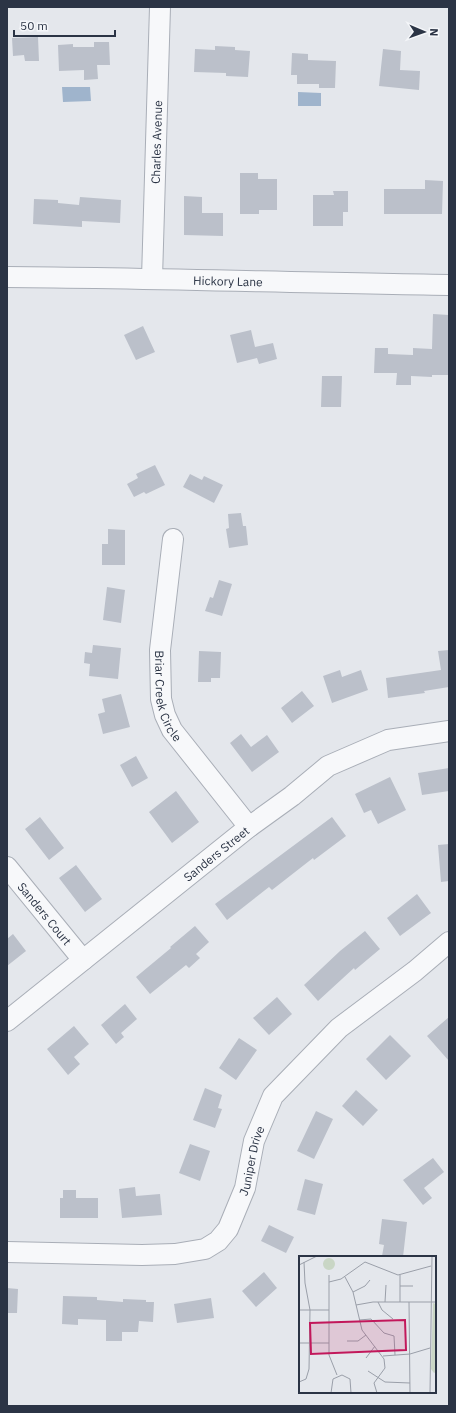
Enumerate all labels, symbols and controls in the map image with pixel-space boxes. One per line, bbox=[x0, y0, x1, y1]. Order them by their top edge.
scale bar bbox=[14, 12, 115, 38]
north arrow bbox=[404, 12, 444, 52]
text: 50 m bbox=[20, 18, 48, 33]
text: N bbox=[427, 28, 441, 37]
street label: Charles Avenue bbox=[147, 100, 165, 184]
street label: Hickory Lane bbox=[193, 272, 263, 289]
street label: Briar Creek Circle bbox=[153, 650, 186, 744]
street label: Sanders Street bbox=[180, 823, 252, 884]
street label: Sanders Court bbox=[15, 879, 75, 948]
street label: Juniper Drive bbox=[235, 1123, 267, 1198]
inset map bbox=[299, 1256, 436, 1393]

